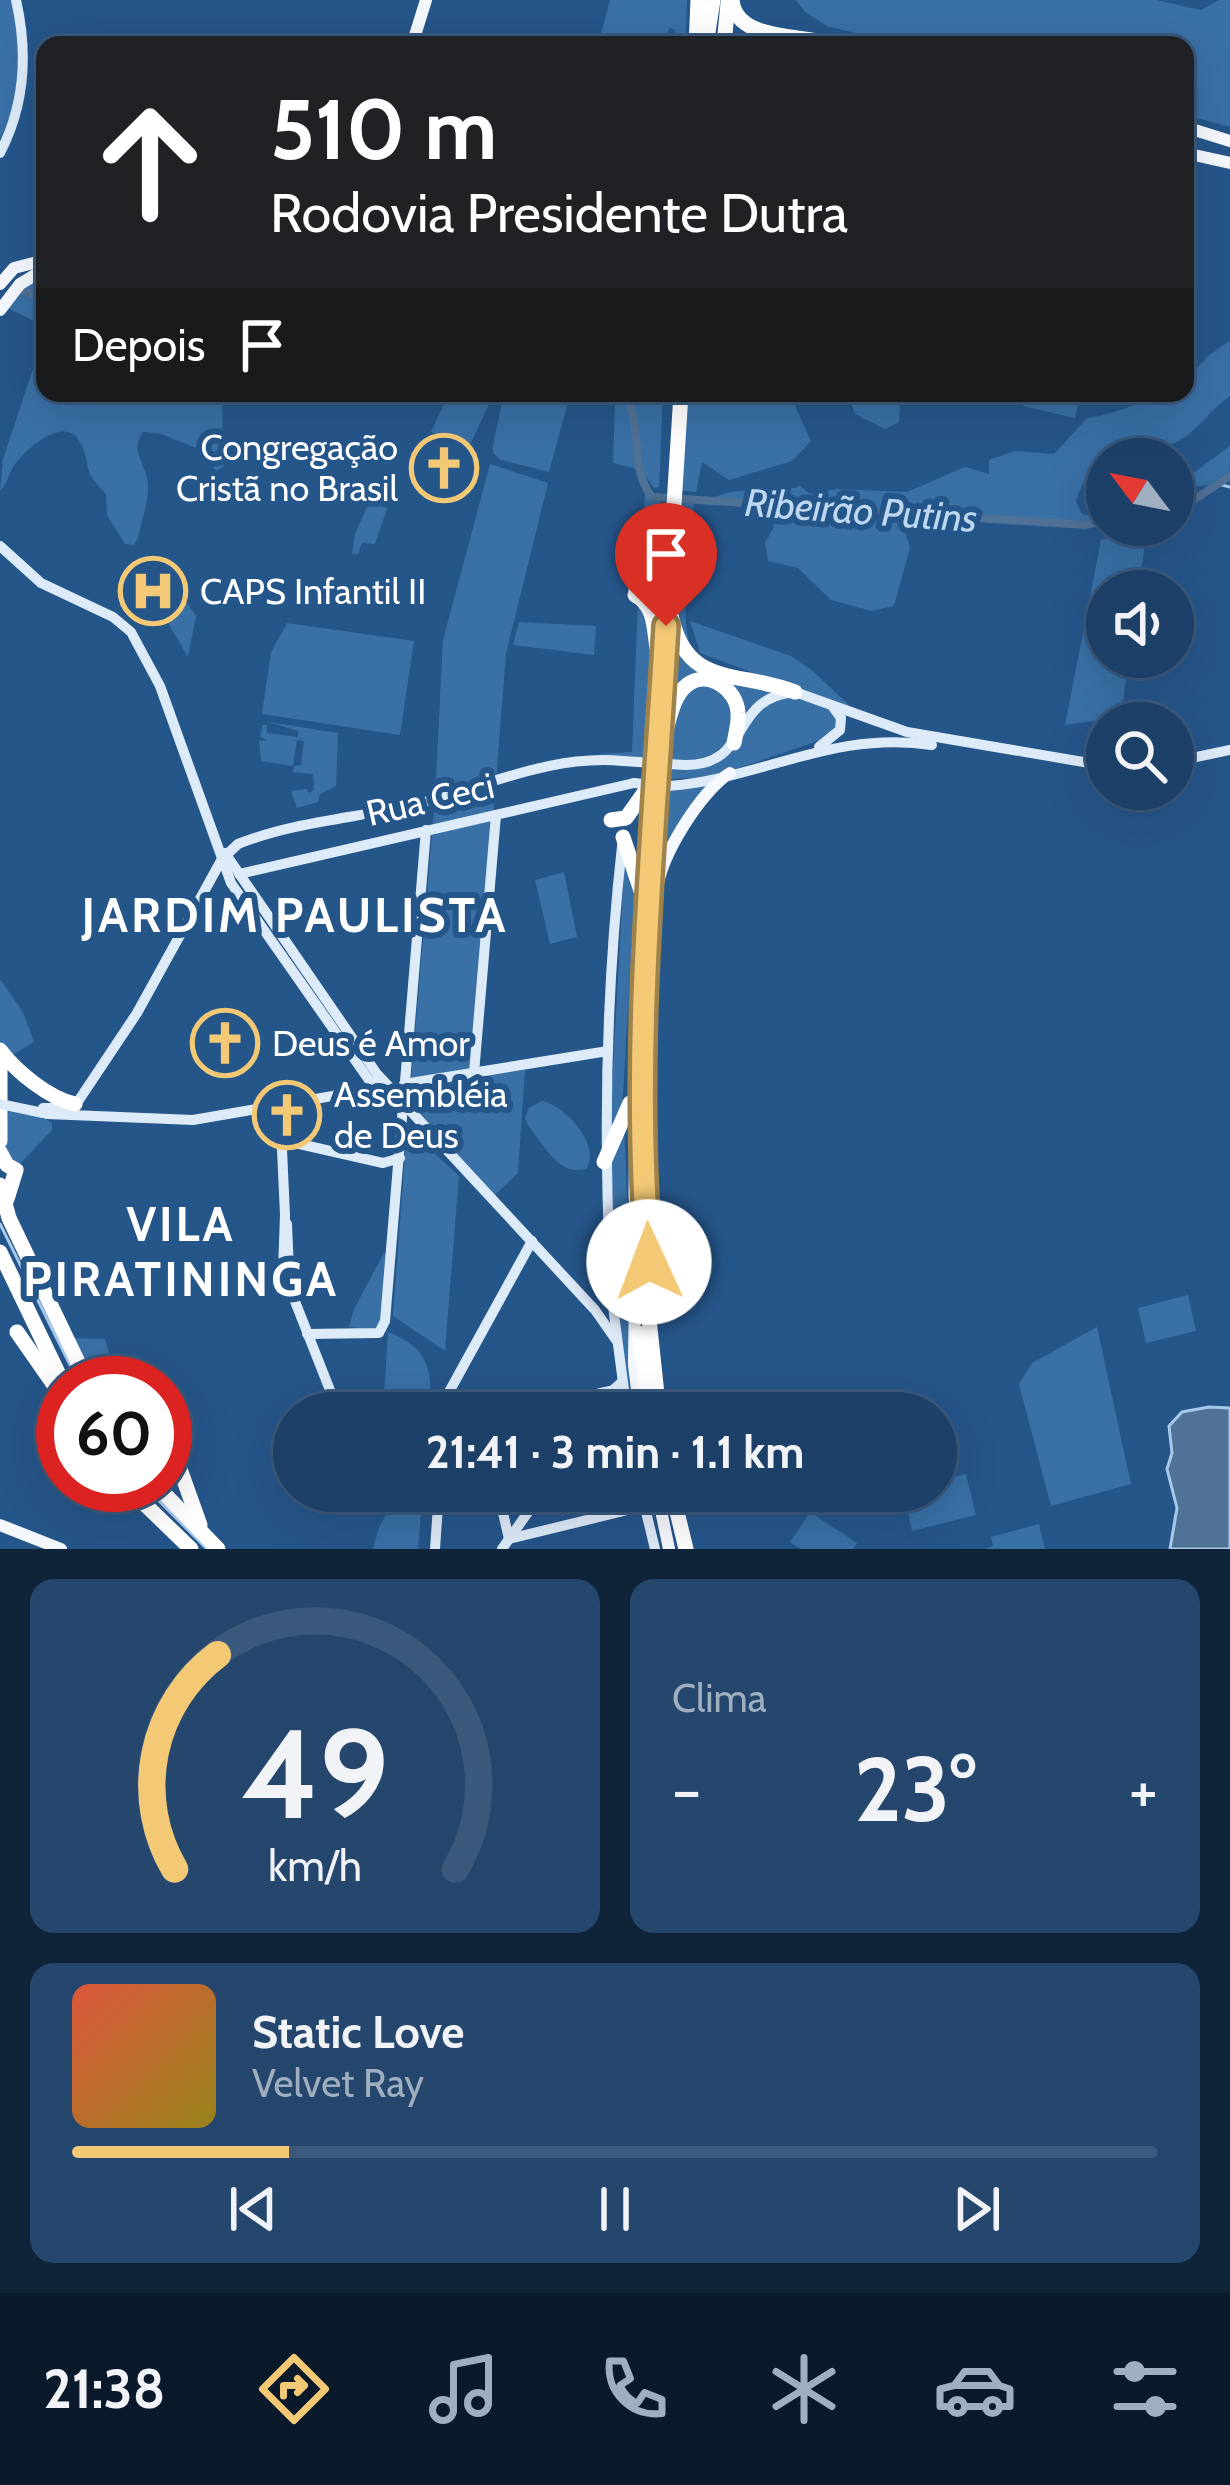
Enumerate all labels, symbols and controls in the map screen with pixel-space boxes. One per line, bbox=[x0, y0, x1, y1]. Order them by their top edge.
text: 510 m bbox=[270, 78, 497, 180]
icon: ahead bbox=[72, 84, 228, 240]
text: Rodovia Presidente Dutra bbox=[270, 180, 848, 246]
icon: arrive bbox=[229, 312, 295, 378]
text: Depois bbox=[72, 318, 205, 372]
place label: Congregação Cristã no Brasil bbox=[176, 425, 398, 510]
church icon: Congregação Cristã no Brasil bbox=[409, 433, 479, 503]
north arrow bbox=[1086, 438, 1194, 546]
map controls bbox=[1086, 438, 1194, 810]
water label: Ribeirão Putins bbox=[743, 478, 979, 542]
pin bbox=[615, 503, 717, 626]
icon: arrive bbox=[633, 521, 699, 587]
hospital icon: CAPS Infantil II bbox=[118, 556, 188, 626]
place label: CAPS Infantil II bbox=[200, 569, 426, 613]
button: sound bbox=[1086, 570, 1194, 678]
button: search bbox=[1086, 702, 1194, 810]
street label: Rua Ceci bbox=[362, 763, 498, 835]
district label: JARDIM PAULISTA bbox=[80, 886, 509, 944]
church icon: Deus é Amor bbox=[190, 1008, 260, 1078]
place label: Deus é Amor bbox=[272, 1021, 470, 1065]
place label: Assembléia de Deus bbox=[334, 1072, 508, 1157]
church icon: Assembléia de Deus bbox=[252, 1080, 322, 1150]
district label: VILA PIRATININGA bbox=[23, 1195, 339, 1308]
position arrow bbox=[586, 1199, 712, 1325]
speed limit sign: 60 bbox=[36, 1356, 192, 1512]
text: 21:41 · 3 min · 1.1 km bbox=[426, 1425, 804, 1479]
text: Clima bbox=[672, 1674, 766, 1722]
text: 49 bbox=[241, 1698, 389, 1849]
text: 23° bbox=[854, 1734, 976, 1844]
text: − bbox=[672, 1749, 701, 1830]
text: + bbox=[1129, 1749, 1158, 1830]
text: km/h bbox=[268, 1840, 362, 1892]
text: Static Love bbox=[252, 2005, 465, 2059]
text: Velvet Ray bbox=[252, 2059, 424, 2107]
icon: previous bbox=[220, 2176, 286, 2242]
icon: pause bbox=[582, 2176, 648, 2242]
icon: next bbox=[944, 2176, 1010, 2242]
icon: directions bbox=[252, 2347, 336, 2431]
icon: music bbox=[422, 2347, 506, 2431]
icon: phone bbox=[592, 2347, 676, 2431]
icon: climate bbox=[762, 2347, 846, 2431]
icon: car bbox=[933, 2347, 1017, 2431]
icon: filters bbox=[1103, 2347, 1187, 2431]
text: 21:38 bbox=[43, 2356, 165, 2422]

